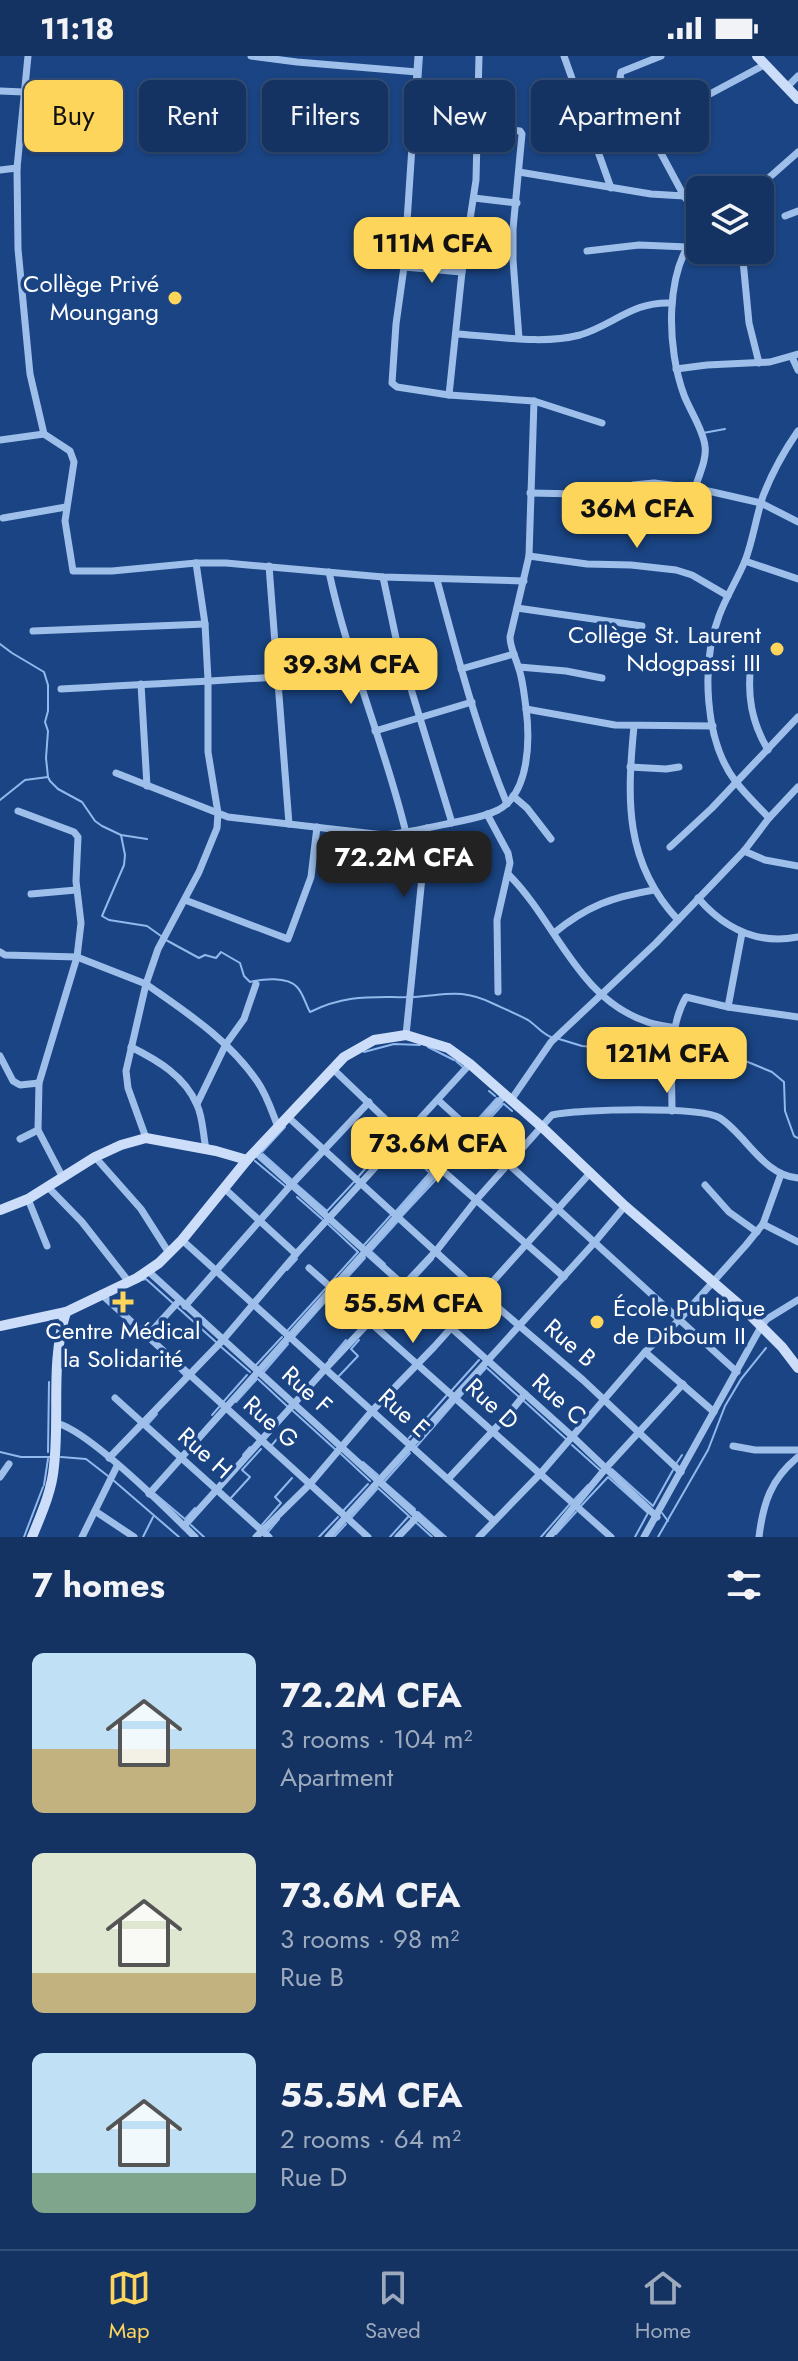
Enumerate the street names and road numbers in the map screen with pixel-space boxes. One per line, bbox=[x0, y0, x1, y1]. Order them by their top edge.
street label: Rue B bbox=[537, 1310, 604, 1375]
street label: Rue F bbox=[274, 1357, 340, 1422]
street label: Rue C bbox=[525, 1365, 594, 1432]
street label: Rue D bbox=[458, 1370, 527, 1438]
street label: Rue E bbox=[371, 1380, 438, 1445]
street label: Rue G bbox=[236, 1387, 307, 1456]
street label: Rue H bbox=[170, 1419, 240, 1487]

